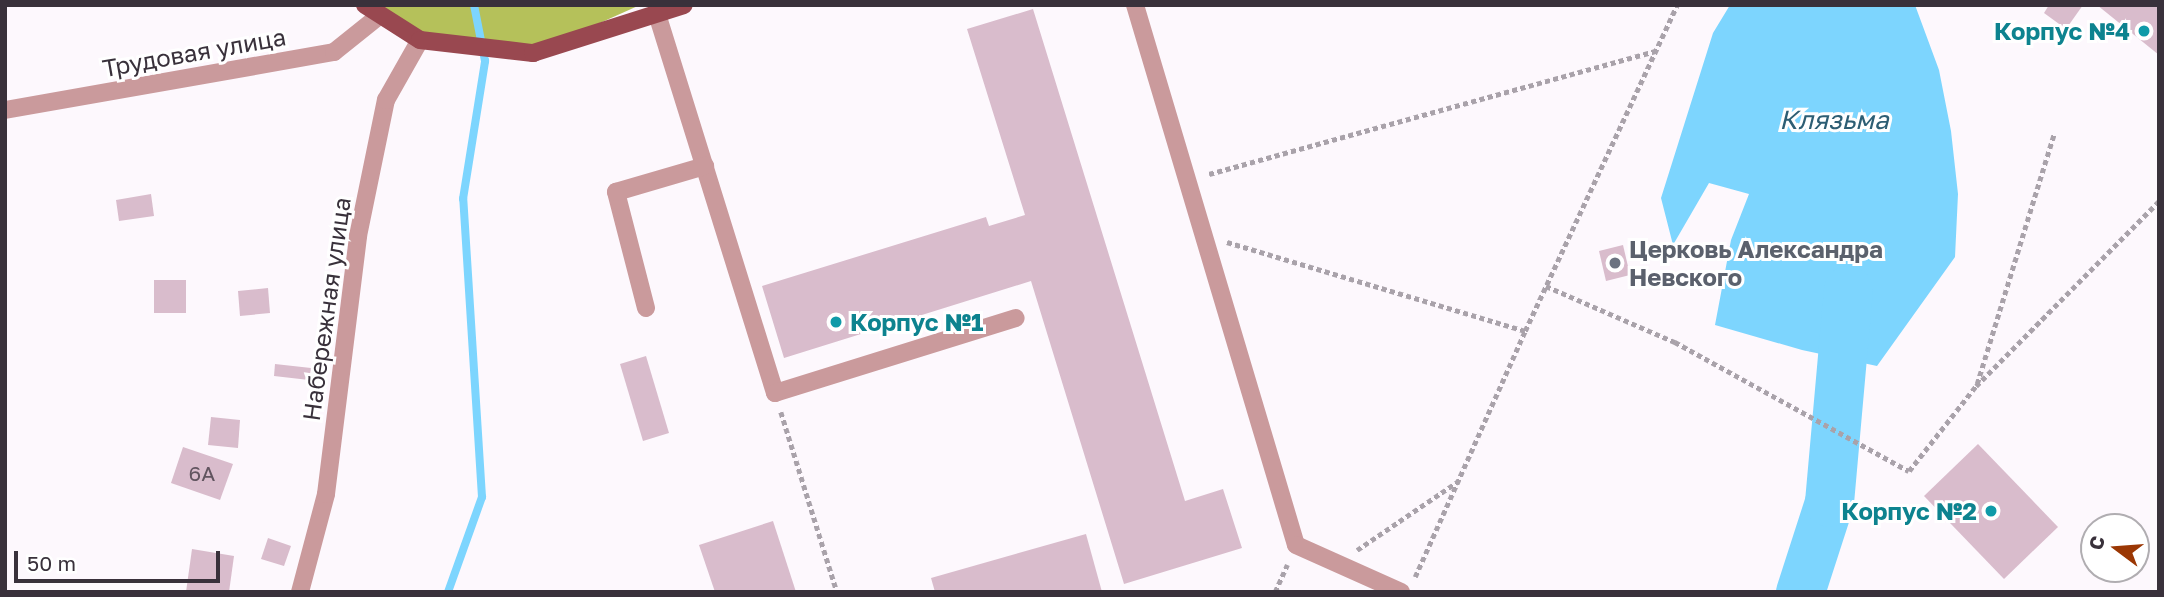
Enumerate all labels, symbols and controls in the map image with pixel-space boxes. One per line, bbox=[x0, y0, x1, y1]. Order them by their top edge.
place label: Корпус №4 bbox=[1994, 17, 2130, 45]
street label: Трудовая улица bbox=[100, 22, 288, 82]
marker: Корпус №4 bbox=[2136, 23, 2152, 39]
water label: Клязьма bbox=[1779, 104, 1889, 136]
street label: Набережная улица bbox=[296, 195, 356, 423]
place label: Церковь Александра Невского bbox=[1629, 235, 1883, 291]
marker: Церковь Александра Невского bbox=[1607, 255, 1623, 271]
place label: Корпус №1 bbox=[850, 308, 983, 336]
marker: Корпус №1 bbox=[828, 314, 844, 330]
house number: 6А bbox=[189, 460, 215, 486]
place label: Корпус №2 bbox=[1841, 497, 1977, 525]
marker: Корпус №2 bbox=[1983, 503, 1999, 519]
north arrow bbox=[2080, 513, 2150, 583]
text: С bbox=[2083, 533, 2109, 552]
scale bar bbox=[18, 538, 224, 582]
text: 50 m bbox=[27, 550, 76, 576]

